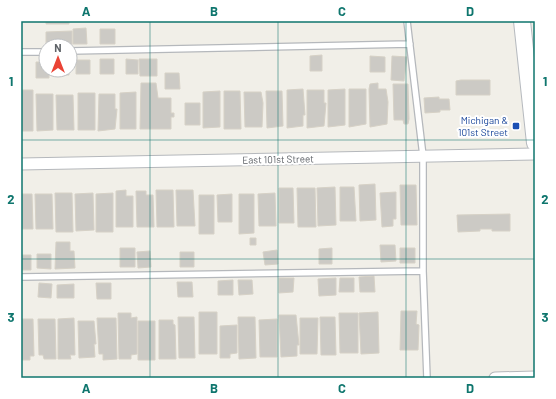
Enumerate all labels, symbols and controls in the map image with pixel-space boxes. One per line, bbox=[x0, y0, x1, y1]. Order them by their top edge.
text: A bbox=[82, 3, 91, 19]
text: B bbox=[210, 3, 218, 19]
text: C bbox=[338, 3, 346, 19]
text: D bbox=[466, 3, 474, 19]
north arrow bbox=[38, 38, 78, 78]
text: N bbox=[54, 41, 62, 54]
text: 1 bbox=[9, 73, 13, 89]
text: 1 bbox=[543, 73, 547, 89]
place label: Michigan & 101st Street bbox=[458, 114, 508, 138]
marker: Michigan & 101st Street bbox=[511, 121, 521, 131]
street label: East 101st Street bbox=[242, 152, 314, 166]
text: 2 bbox=[7, 191, 15, 207]
text: 2 bbox=[541, 191, 549, 207]
text: 3 bbox=[7, 309, 15, 325]
text: 3 bbox=[541, 309, 549, 325]
text: A bbox=[82, 380, 91, 396]
text: B bbox=[210, 380, 218, 396]
text: C bbox=[338, 380, 346, 396]
text: D bbox=[466, 380, 474, 396]

